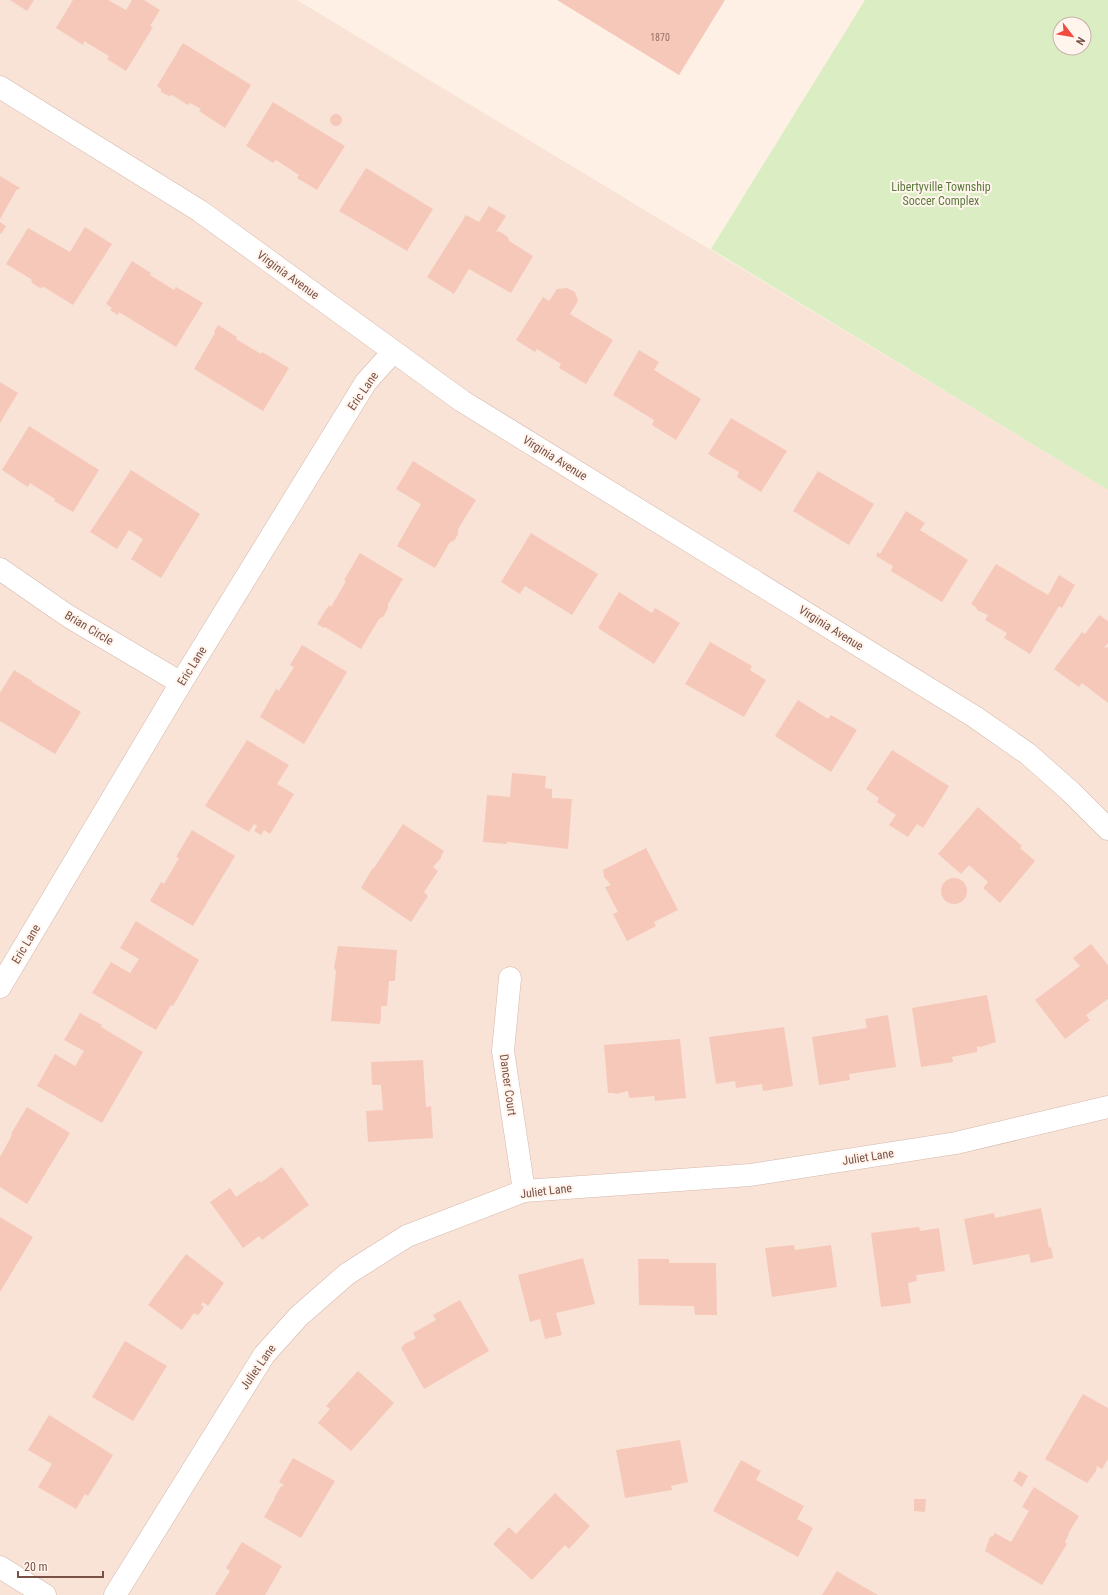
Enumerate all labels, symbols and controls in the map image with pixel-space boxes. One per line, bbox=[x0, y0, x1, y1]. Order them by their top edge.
north arrow bbox=[1052, 16, 1092, 56]
house number: 1870 bbox=[650, 32, 670, 43]
text: N bbox=[1073, 35, 1087, 47]
park label: Libertyville Township Soccer Complex bbox=[891, 180, 991, 208]
street label: Virginia Avenue bbox=[254, 248, 322, 302]
street label: Eric Lane bbox=[345, 369, 381, 413]
street label: Virginia Avenue bbox=[520, 433, 590, 484]
street label: Virginia Avenue bbox=[796, 603, 866, 654]
street label: Brian Circle bbox=[62, 608, 116, 648]
street label: Eric Lane bbox=[175, 644, 210, 688]
street label: Eric Lane bbox=[9, 921, 43, 966]
street label: Dancer Court bbox=[497, 1053, 519, 1117]
street label: Juliet Lane bbox=[841, 1146, 895, 1168]
street label: Juliet Lane bbox=[519, 1181, 573, 1201]
street label: Juliet Lane bbox=[237, 1341, 279, 1392]
scale bar bbox=[18, 1553, 103, 1579]
text: 20 m bbox=[24, 1560, 48, 1574]

